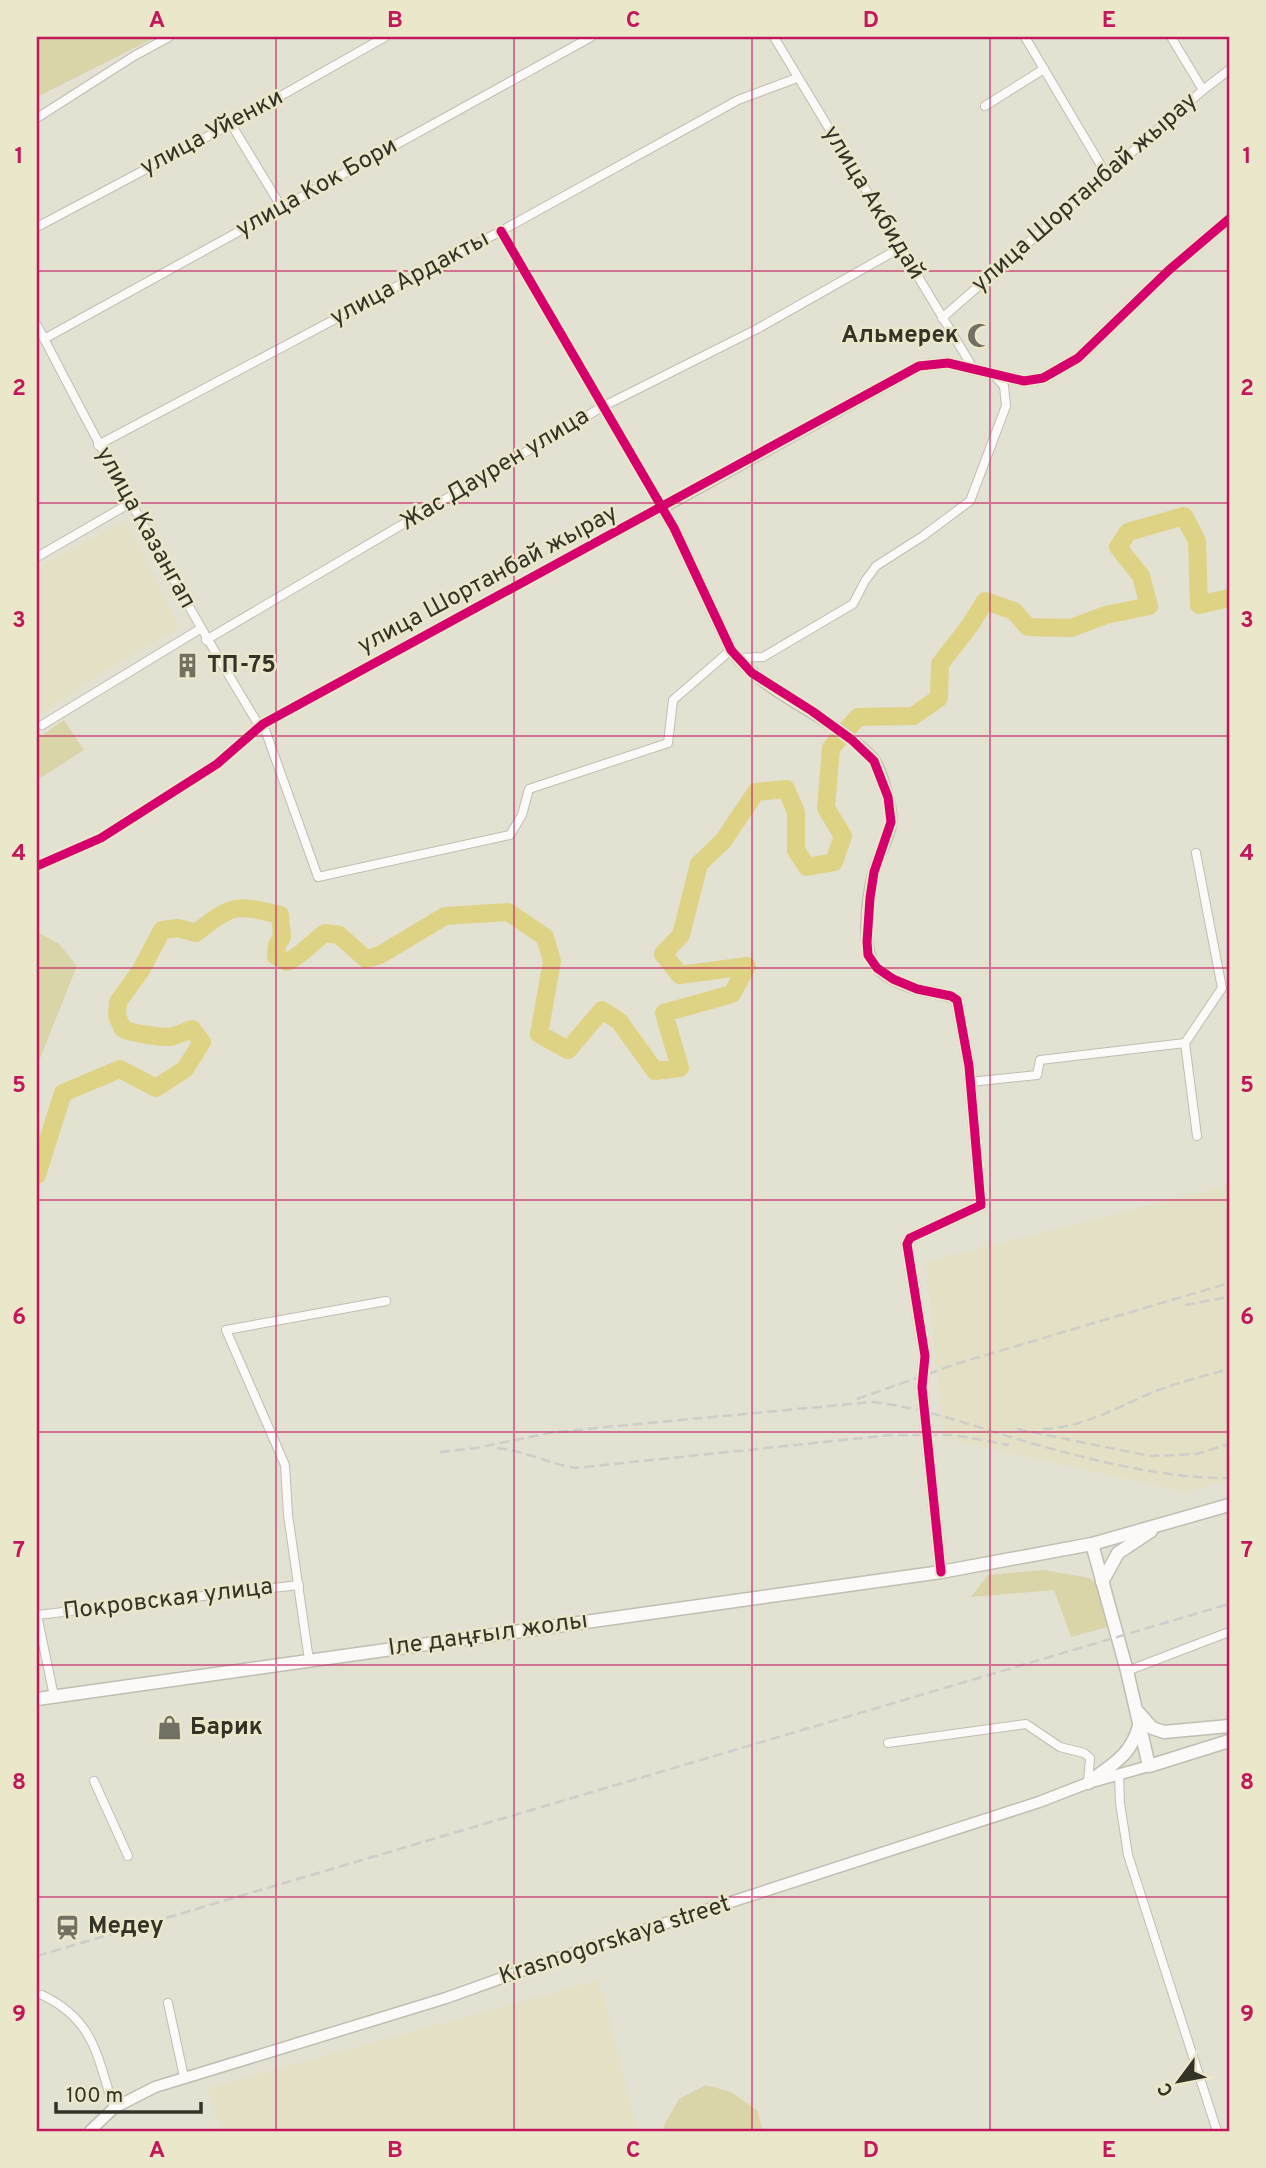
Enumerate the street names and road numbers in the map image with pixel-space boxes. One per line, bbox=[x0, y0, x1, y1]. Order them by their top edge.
street label: улица Уйенки bbox=[135, 83, 289, 183]
street label: улица Шортанбай жырау bbox=[966, 87, 1204, 299]
street label: улица Акбидай bbox=[815, 120, 931, 286]
street label: улица Кок Бори bbox=[231, 131, 403, 245]
street label: улица Ардакты bbox=[325, 224, 495, 334]
street label: Жас Даурен улица bbox=[395, 402, 595, 538]
street label: улица Казангап bbox=[88, 442, 202, 614]
street label: улица Шортанбай жырау bbox=[353, 499, 623, 661]
street label: Покровская улица bbox=[61, 1572, 275, 1628]
street label: Іле даңғыл жолы bbox=[386, 1606, 590, 1664]
street label: Krasnogorskaya street bbox=[496, 1889, 734, 1993]

